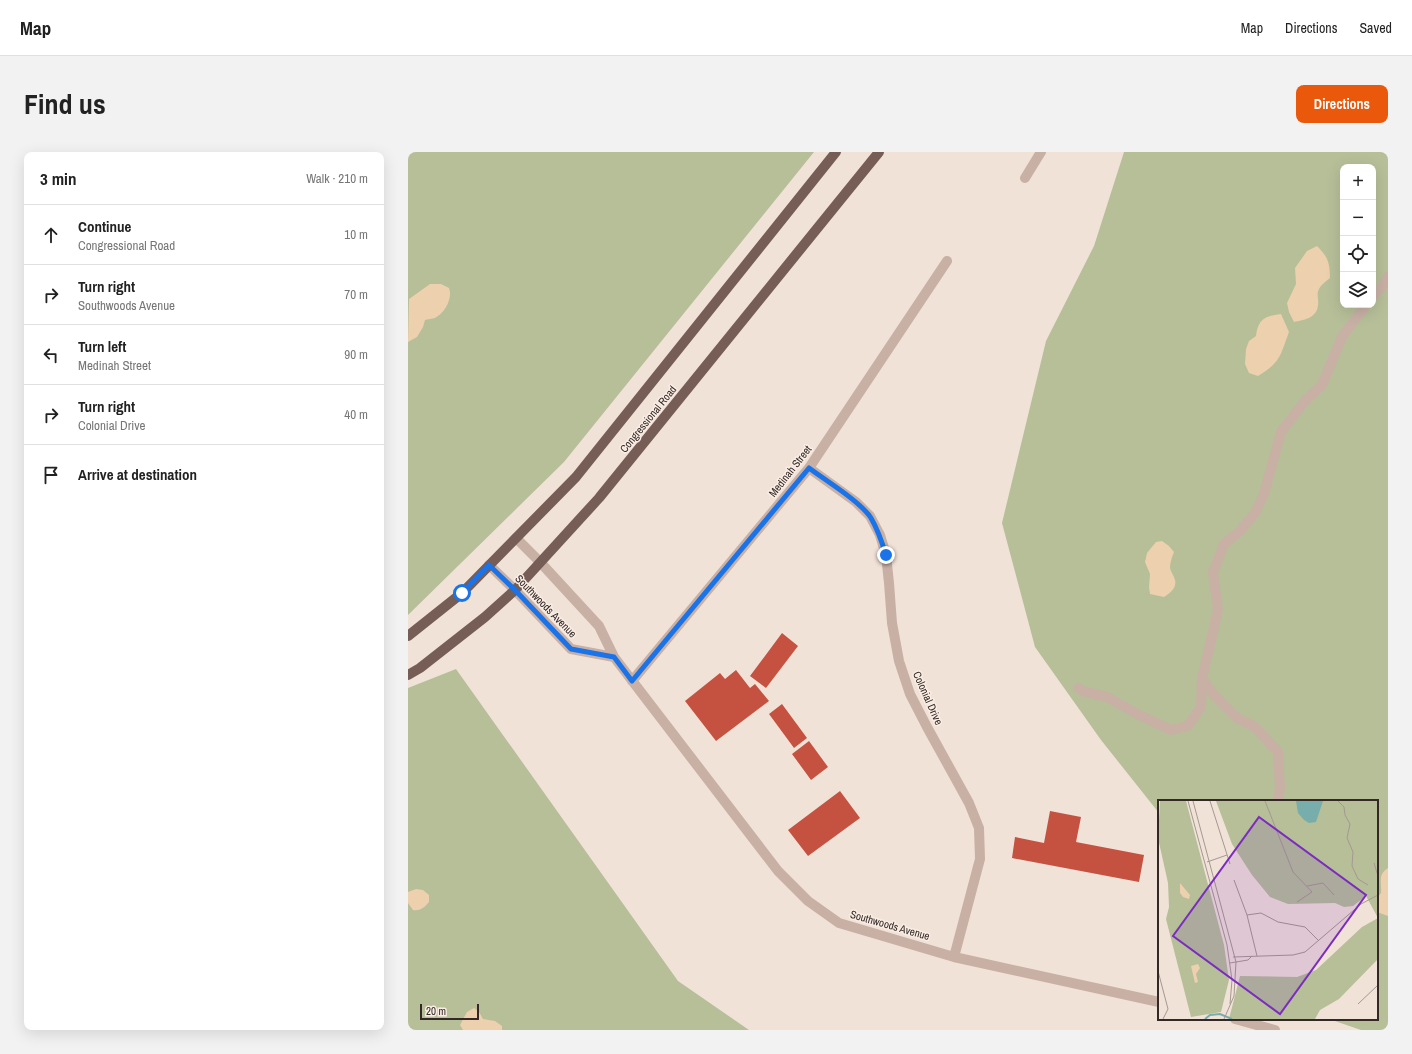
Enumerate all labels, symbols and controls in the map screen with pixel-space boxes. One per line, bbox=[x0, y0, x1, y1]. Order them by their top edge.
text: Map bbox=[20, 15, 51, 41]
text: Map bbox=[1241, 19, 1263, 37]
text: Directions bbox=[1285, 19, 1337, 37]
text: Saved bbox=[1359, 19, 1392, 37]
text: Find us bbox=[24, 85, 106, 123]
button: Directions bbox=[1296, 85, 1388, 123]
map controls bbox=[1340, 164, 1376, 308]
button: + bbox=[1340, 164, 1376, 200]
text: 3 min bbox=[40, 167, 76, 190]
text: Walk · 210 m bbox=[306, 170, 368, 187]
button: − bbox=[1340, 200, 1376, 236]
text: Continue bbox=[78, 216, 131, 237]
icon: ahead bbox=[40, 224, 62, 246]
text: 10 m bbox=[344, 226, 368, 243]
button: locate bbox=[1340, 236, 1376, 272]
text: Congressional Road bbox=[78, 237, 175, 254]
button: layers bbox=[1340, 272, 1376, 308]
text: Turn right bbox=[78, 276, 135, 297]
icon: right bbox=[40, 284, 62, 306]
text: 70 m bbox=[344, 286, 368, 303]
text: Southwoods Avenue bbox=[78, 297, 175, 314]
text: Turn left bbox=[78, 336, 126, 357]
icon: left bbox=[40, 344, 62, 366]
text: 90 m bbox=[344, 346, 368, 363]
text: Medinah Street bbox=[78, 357, 151, 374]
street label: Congressional Road bbox=[617, 383, 679, 455]
text: Turn right bbox=[78, 396, 135, 417]
icon: right bbox=[40, 404, 62, 426]
text: 40 m bbox=[344, 406, 368, 423]
text: Colonial Drive bbox=[78, 417, 146, 434]
street label: Medinah Street bbox=[765, 442, 815, 500]
icon: arrive bbox=[40, 464, 62, 486]
text: Arrive at destination bbox=[78, 464, 197, 485]
route end bbox=[877, 546, 895, 564]
street label: Southwoods Avenue bbox=[512, 572, 580, 640]
route start bbox=[453, 584, 471, 602]
street label: Colonial Drive bbox=[910, 669, 946, 727]
inset map bbox=[1158, 800, 1378, 1020]
street label: Southwoods Avenue bbox=[849, 907, 931, 943]
scale bar bbox=[420, 1002, 479, 1021]
text: 20 m bbox=[426, 1004, 446, 1018]

